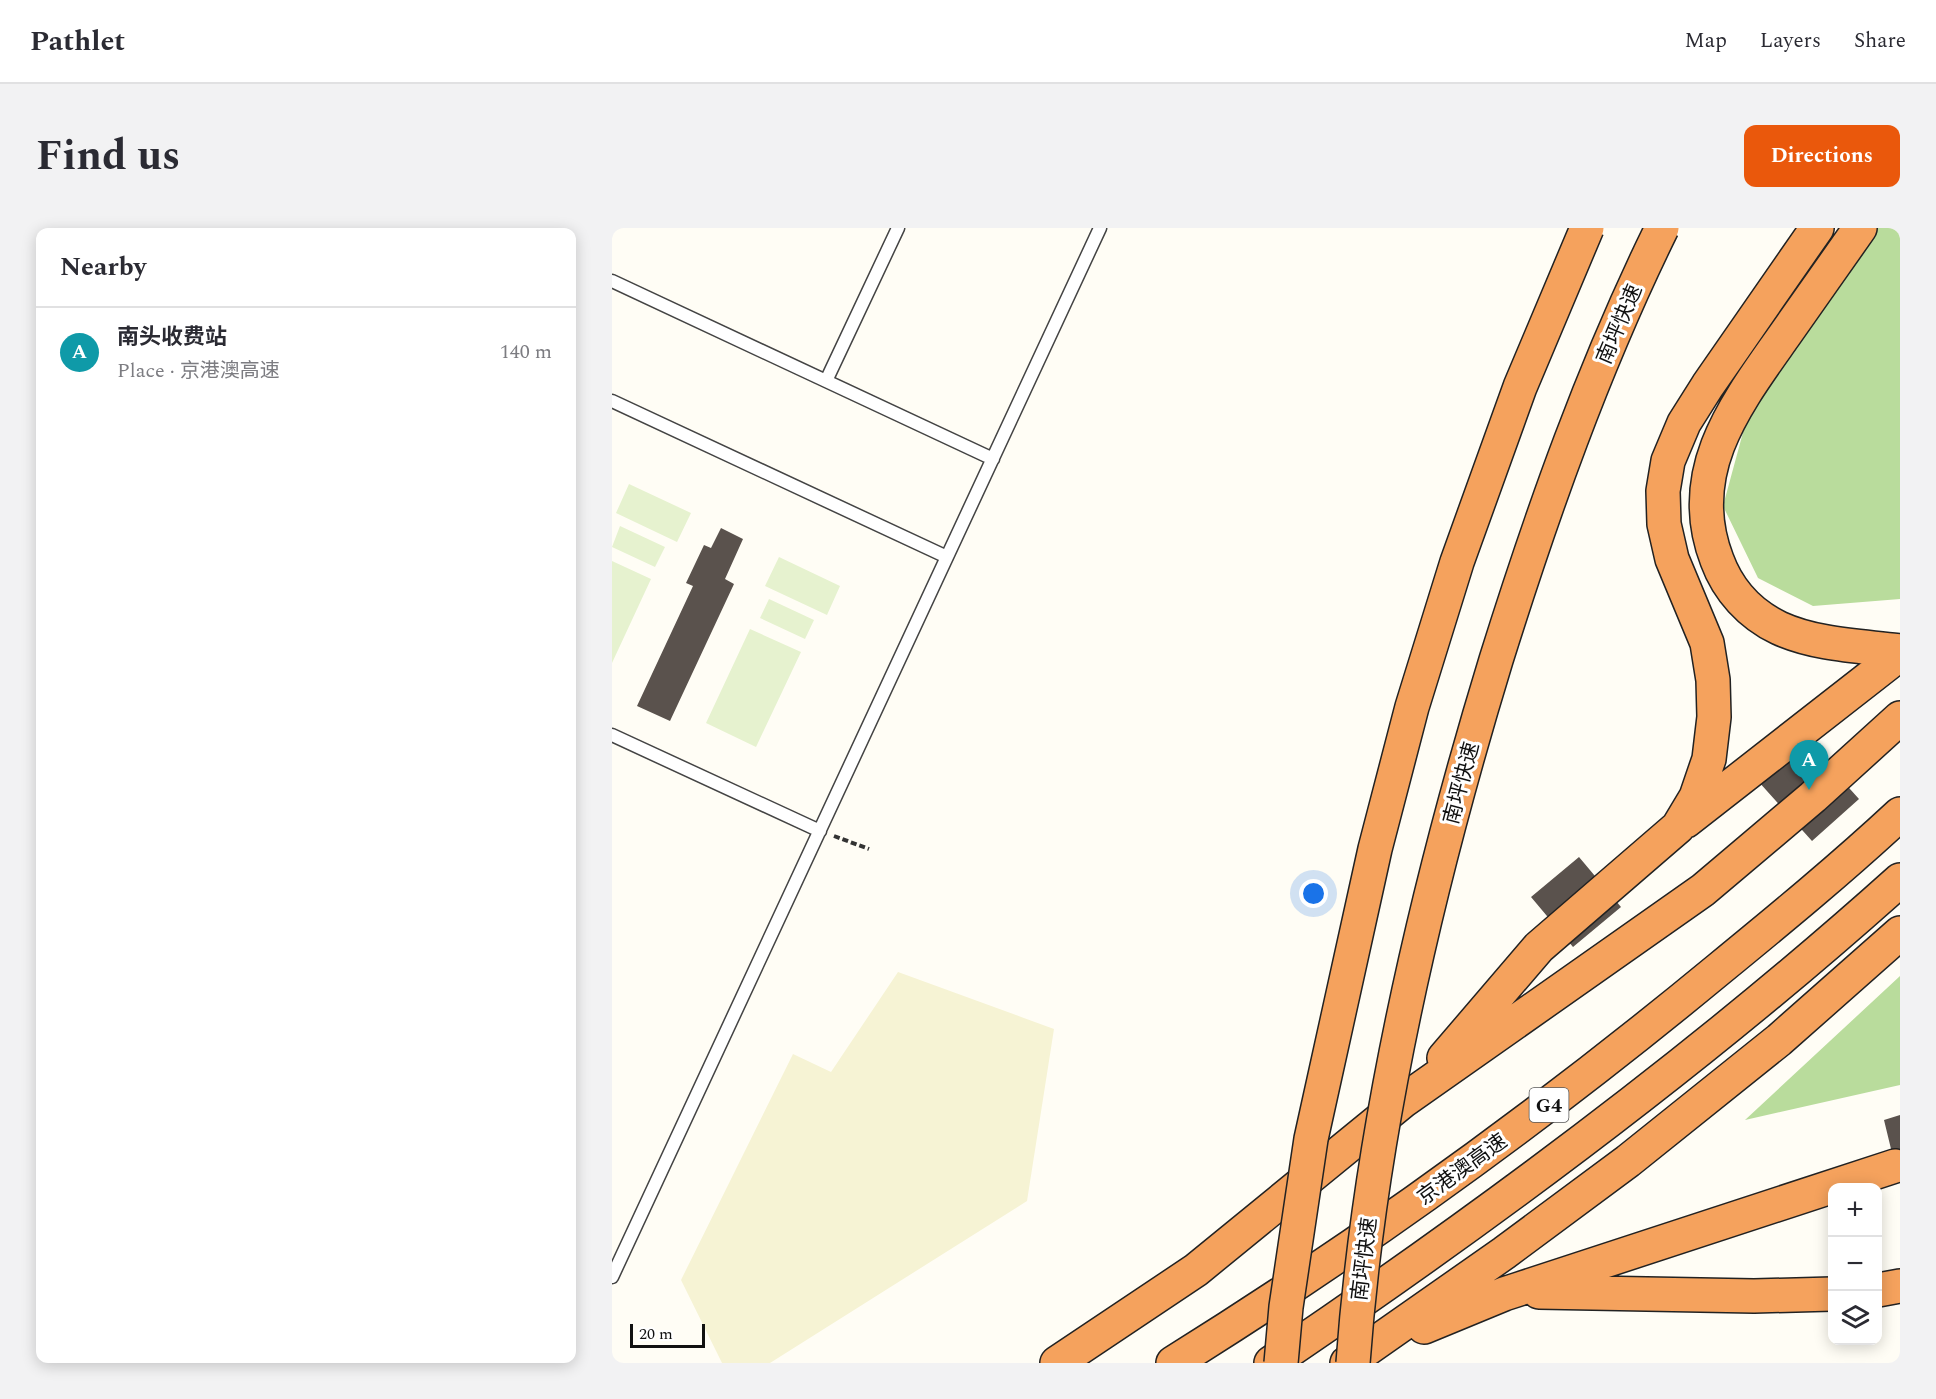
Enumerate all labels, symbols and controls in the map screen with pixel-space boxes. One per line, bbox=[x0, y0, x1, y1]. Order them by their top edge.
text: Pathlet bbox=[30, 20, 125, 63]
text: Map bbox=[1685, 25, 1727, 57]
text: Layers bbox=[1760, 25, 1821, 57]
text: Share bbox=[1854, 25, 1906, 57]
text: Find us bbox=[36, 125, 180, 188]
button: Directions bbox=[1744, 125, 1900, 187]
text: Nearby bbox=[60, 247, 146, 287]
street label: 南坪快速 bbox=[1589, 279, 1651, 369]
text: 南头收费站 bbox=[117, 321, 227, 354]
text: A bbox=[72, 337, 87, 367]
text: 140 m bbox=[500, 337, 552, 367]
text: Place · 京港澳高速 bbox=[117, 356, 280, 386]
street label: 南坪快速 bbox=[1436, 739, 1488, 828]
pin: A bbox=[1790, 740, 1828, 790]
your location bbox=[1299, 879, 1328, 908]
road number: G4 bbox=[1530, 1088, 1568, 1122]
street label: 京港澳高速 bbox=[1411, 1126, 1514, 1214]
map controls bbox=[1828, 1183, 1882, 1345]
button: + bbox=[1828, 1183, 1882, 1237]
street label: 南坪快速 bbox=[1344, 1215, 1386, 1303]
button: − bbox=[1828, 1237, 1882, 1291]
button: layers bbox=[1828, 1291, 1882, 1345]
scale bar bbox=[630, 1321, 705, 1348]
text: 20 m bbox=[639, 1322, 673, 1346]

